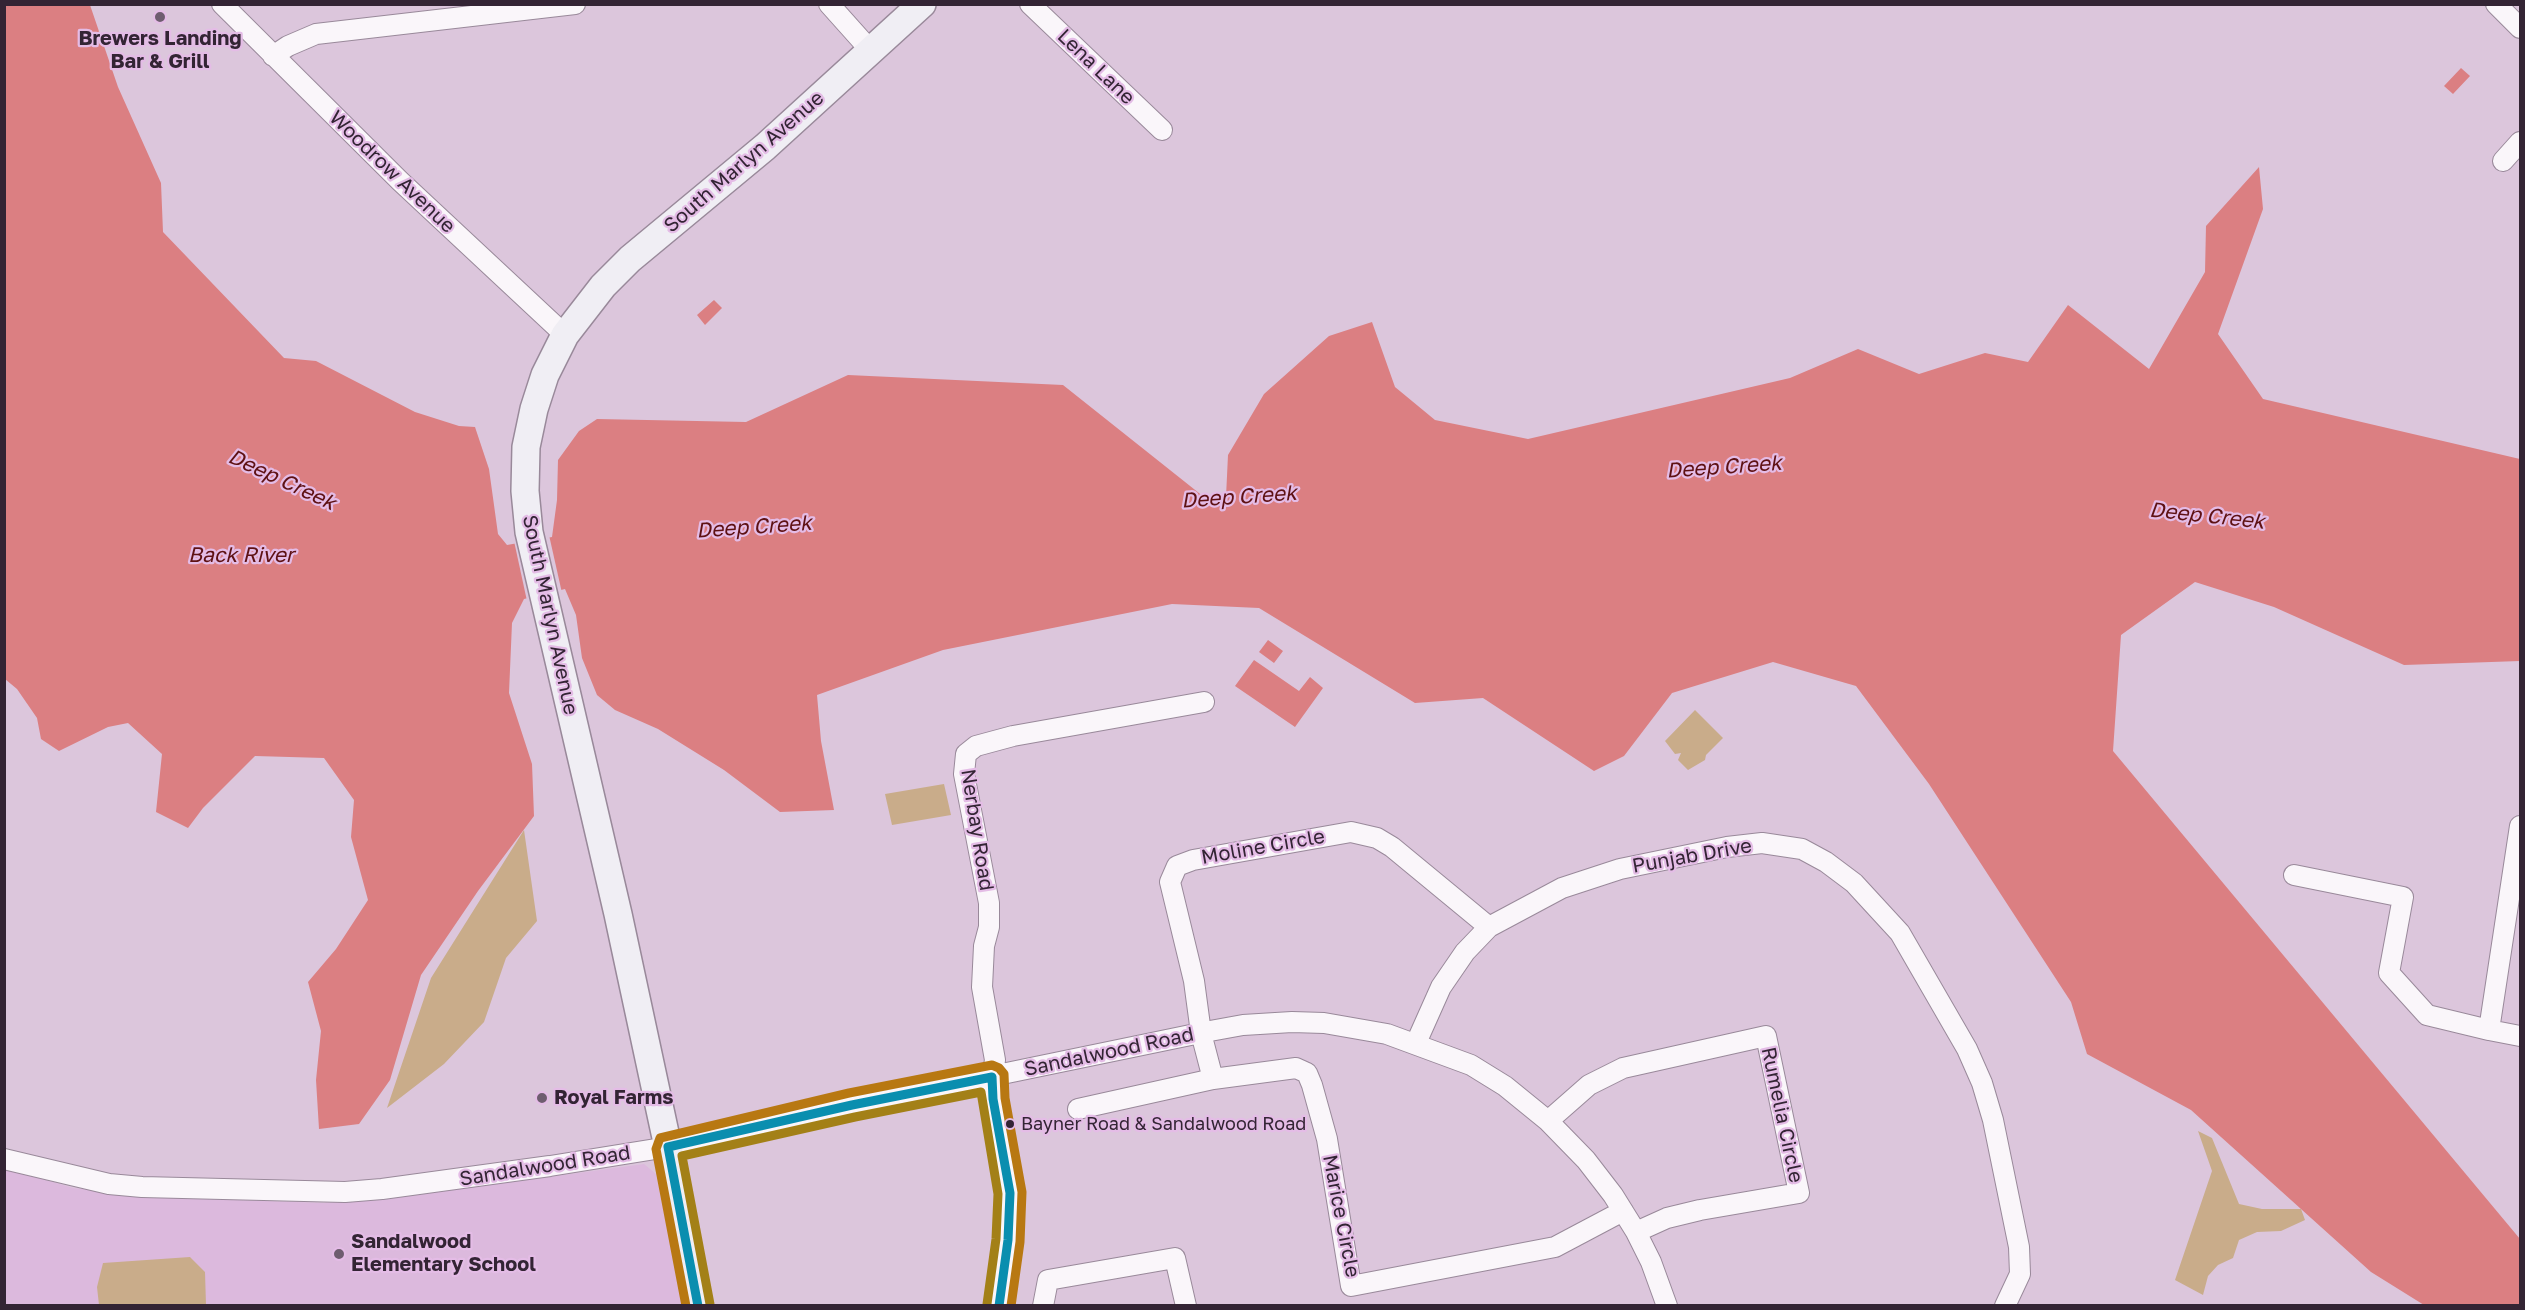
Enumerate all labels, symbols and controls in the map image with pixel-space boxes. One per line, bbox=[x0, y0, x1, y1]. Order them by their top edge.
marker: Brewers Landing Bar & Grill bbox=[153, 10, 167, 24]
street label: Lena Lane bbox=[1052, 24, 1140, 110]
place label: Brewers Landing Bar & Grill bbox=[78, 27, 242, 74]
street label: South Marlyn Avenue bbox=[659, 86, 829, 238]
street label: Woodrow Avenue bbox=[324, 106, 460, 238]
water label: Deep Creek bbox=[224, 444, 340, 516]
water label: Deep Creek bbox=[1665, 450, 1783, 484]
water label: Deep Creek bbox=[1180, 480, 1298, 514]
water label: Deep Creek bbox=[2148, 497, 2266, 535]
water label: Deep Creek bbox=[695, 510, 813, 544]
street label: South Marlyn Avenue bbox=[517, 513, 583, 717]
water label: Back River bbox=[188, 542, 294, 568]
street label: Nerbay Road bbox=[956, 767, 998, 893]
street label: Moline Circle bbox=[1199, 824, 1327, 870]
street label: Punjab Drive bbox=[1630, 834, 1754, 878]
street label: Sandalwood Road bbox=[1022, 1022, 1196, 1082]
street label: Rumelia Circle bbox=[1756, 1045, 1808, 1185]
place label: Royal Farms bbox=[554, 1086, 673, 1110]
marker: Royal Farms bbox=[535, 1091, 549, 1105]
place label: Bayner Road & Sandalwood Road bbox=[1021, 1113, 1306, 1135]
marker: Bayner Road & Sandalwood Road bbox=[1004, 1118, 1016, 1130]
street label: Sandalwood Road bbox=[458, 1141, 632, 1191]
street label: Marice Circle bbox=[1317, 1153, 1365, 1279]
place label: Sandalwood Elementary School bbox=[351, 1230, 536, 1277]
marker: Sandalwood Elementary School bbox=[332, 1247, 346, 1261]

